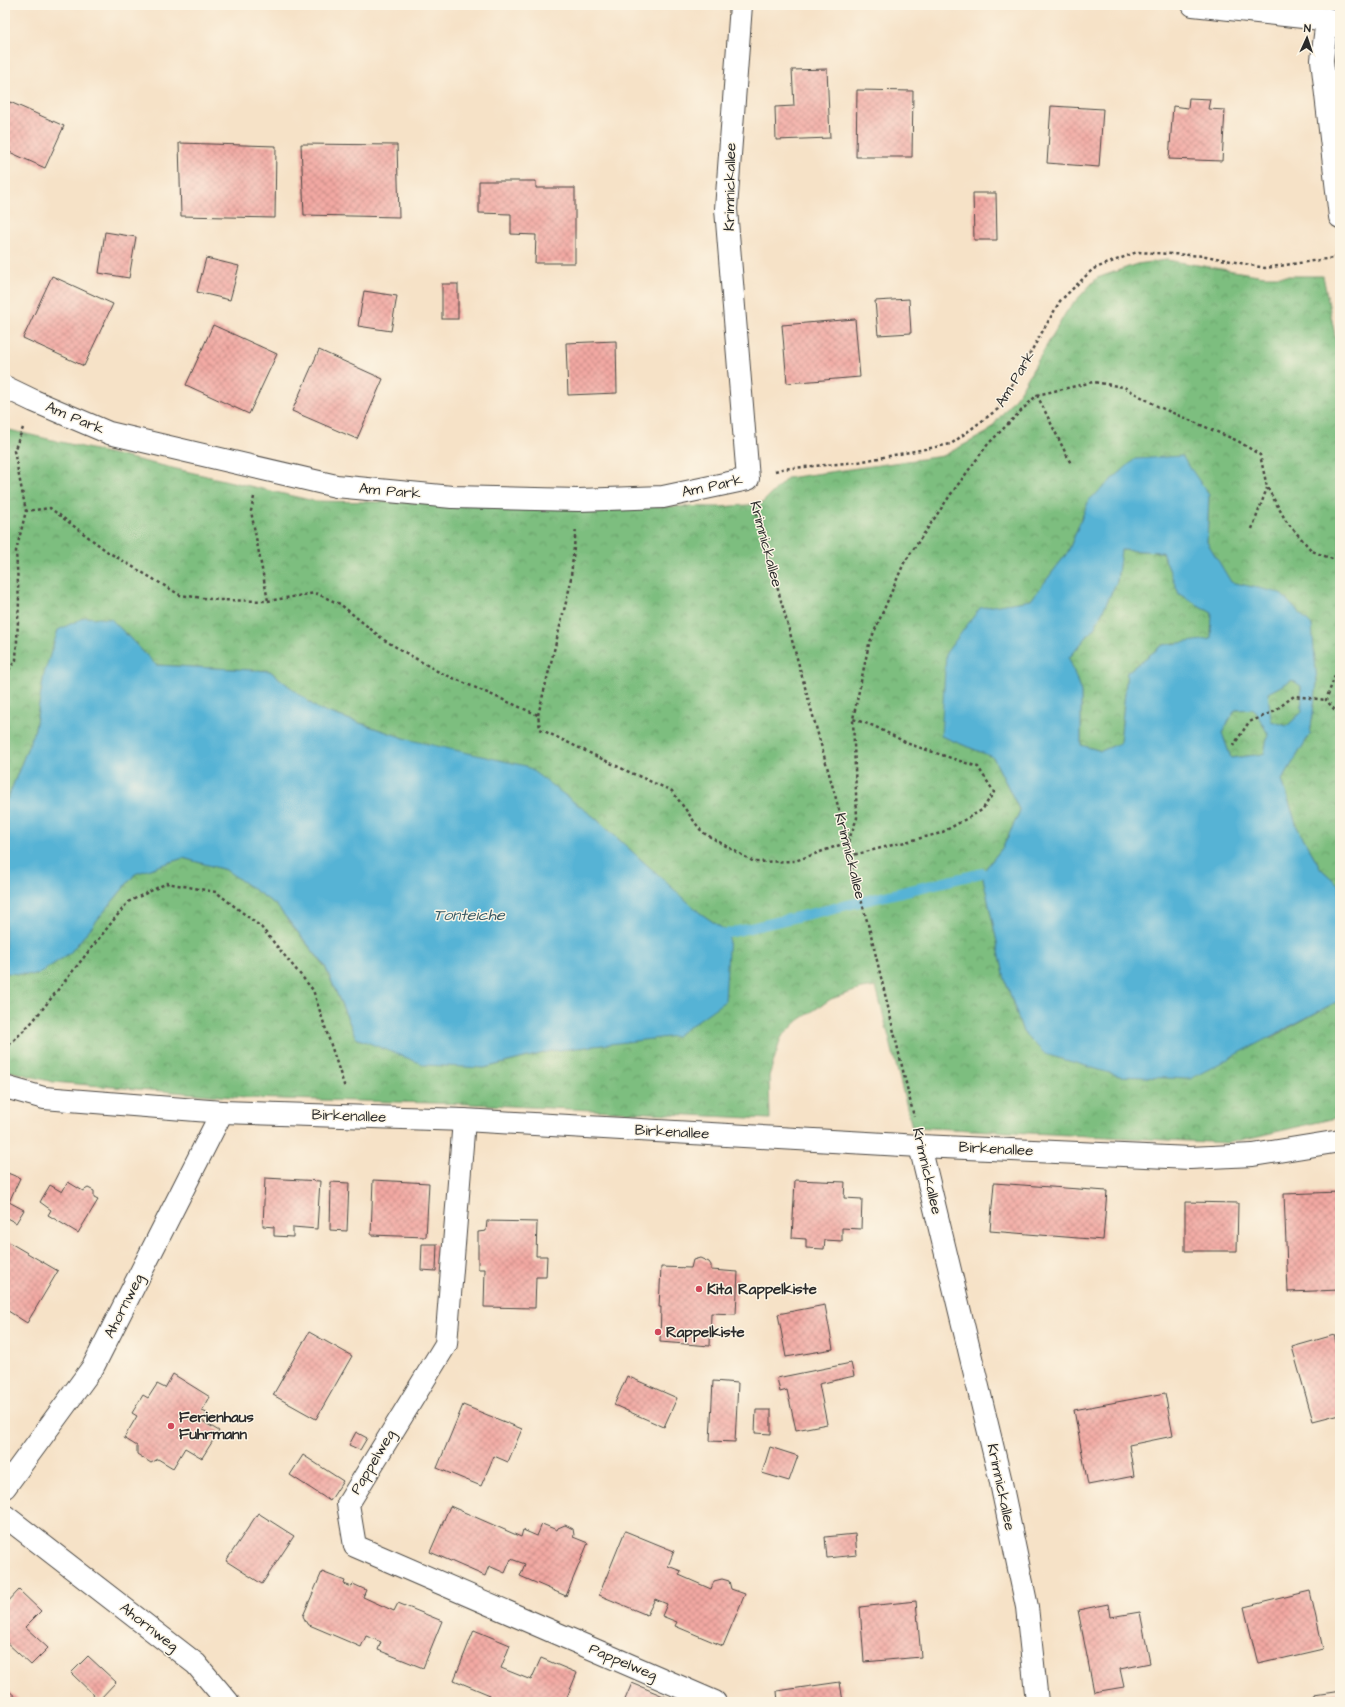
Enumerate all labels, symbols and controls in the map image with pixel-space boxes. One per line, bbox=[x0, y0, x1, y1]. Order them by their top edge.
north arrow bbox=[1287, 18, 1327, 58]
text: N bbox=[1304, 21, 1311, 36]
street label: Krimnickallee bbox=[719, 143, 741, 231]
street label: Am Park bbox=[990, 347, 1040, 411]
street label: Am Park bbox=[42, 396, 108, 440]
street label: Am Park bbox=[680, 469, 744, 503]
street label: Am Park bbox=[358, 478, 422, 504]
street label: Krimnickallee bbox=[744, 499, 788, 589]
street label: Krimnickallee bbox=[829, 811, 871, 901]
water label: Tonteiche bbox=[433, 904, 506, 926]
street label: Birkenallee bbox=[311, 1104, 387, 1128]
street label: Birkenallee bbox=[634, 1120, 710, 1144]
street label: Krimnickallee bbox=[907, 1126, 947, 1216]
street label: Birkenallee bbox=[958, 1137, 1034, 1161]
street label: Ahornweg bbox=[99, 1270, 150, 1342]
place label: Kita Rappelkiste bbox=[707, 1279, 817, 1300]
marker: Kita Rappelkiste bbox=[694, 1284, 704, 1294]
place label: Rappelkiste bbox=[666, 1322, 745, 1343]
marker: Rappelkiste bbox=[653, 1327, 663, 1337]
place label: Ferienhaus Fuhrmann bbox=[179, 1407, 254, 1445]
marker: Ferienhaus Fuhrmann bbox=[166, 1421, 176, 1431]
street label: Pappelweg bbox=[345, 1425, 402, 1499]
street label: Krimnickallee bbox=[982, 1442, 1020, 1532]
street label: Ahornweg bbox=[115, 1597, 183, 1658]
street label: Pappelweg bbox=[585, 1638, 661, 1687]

